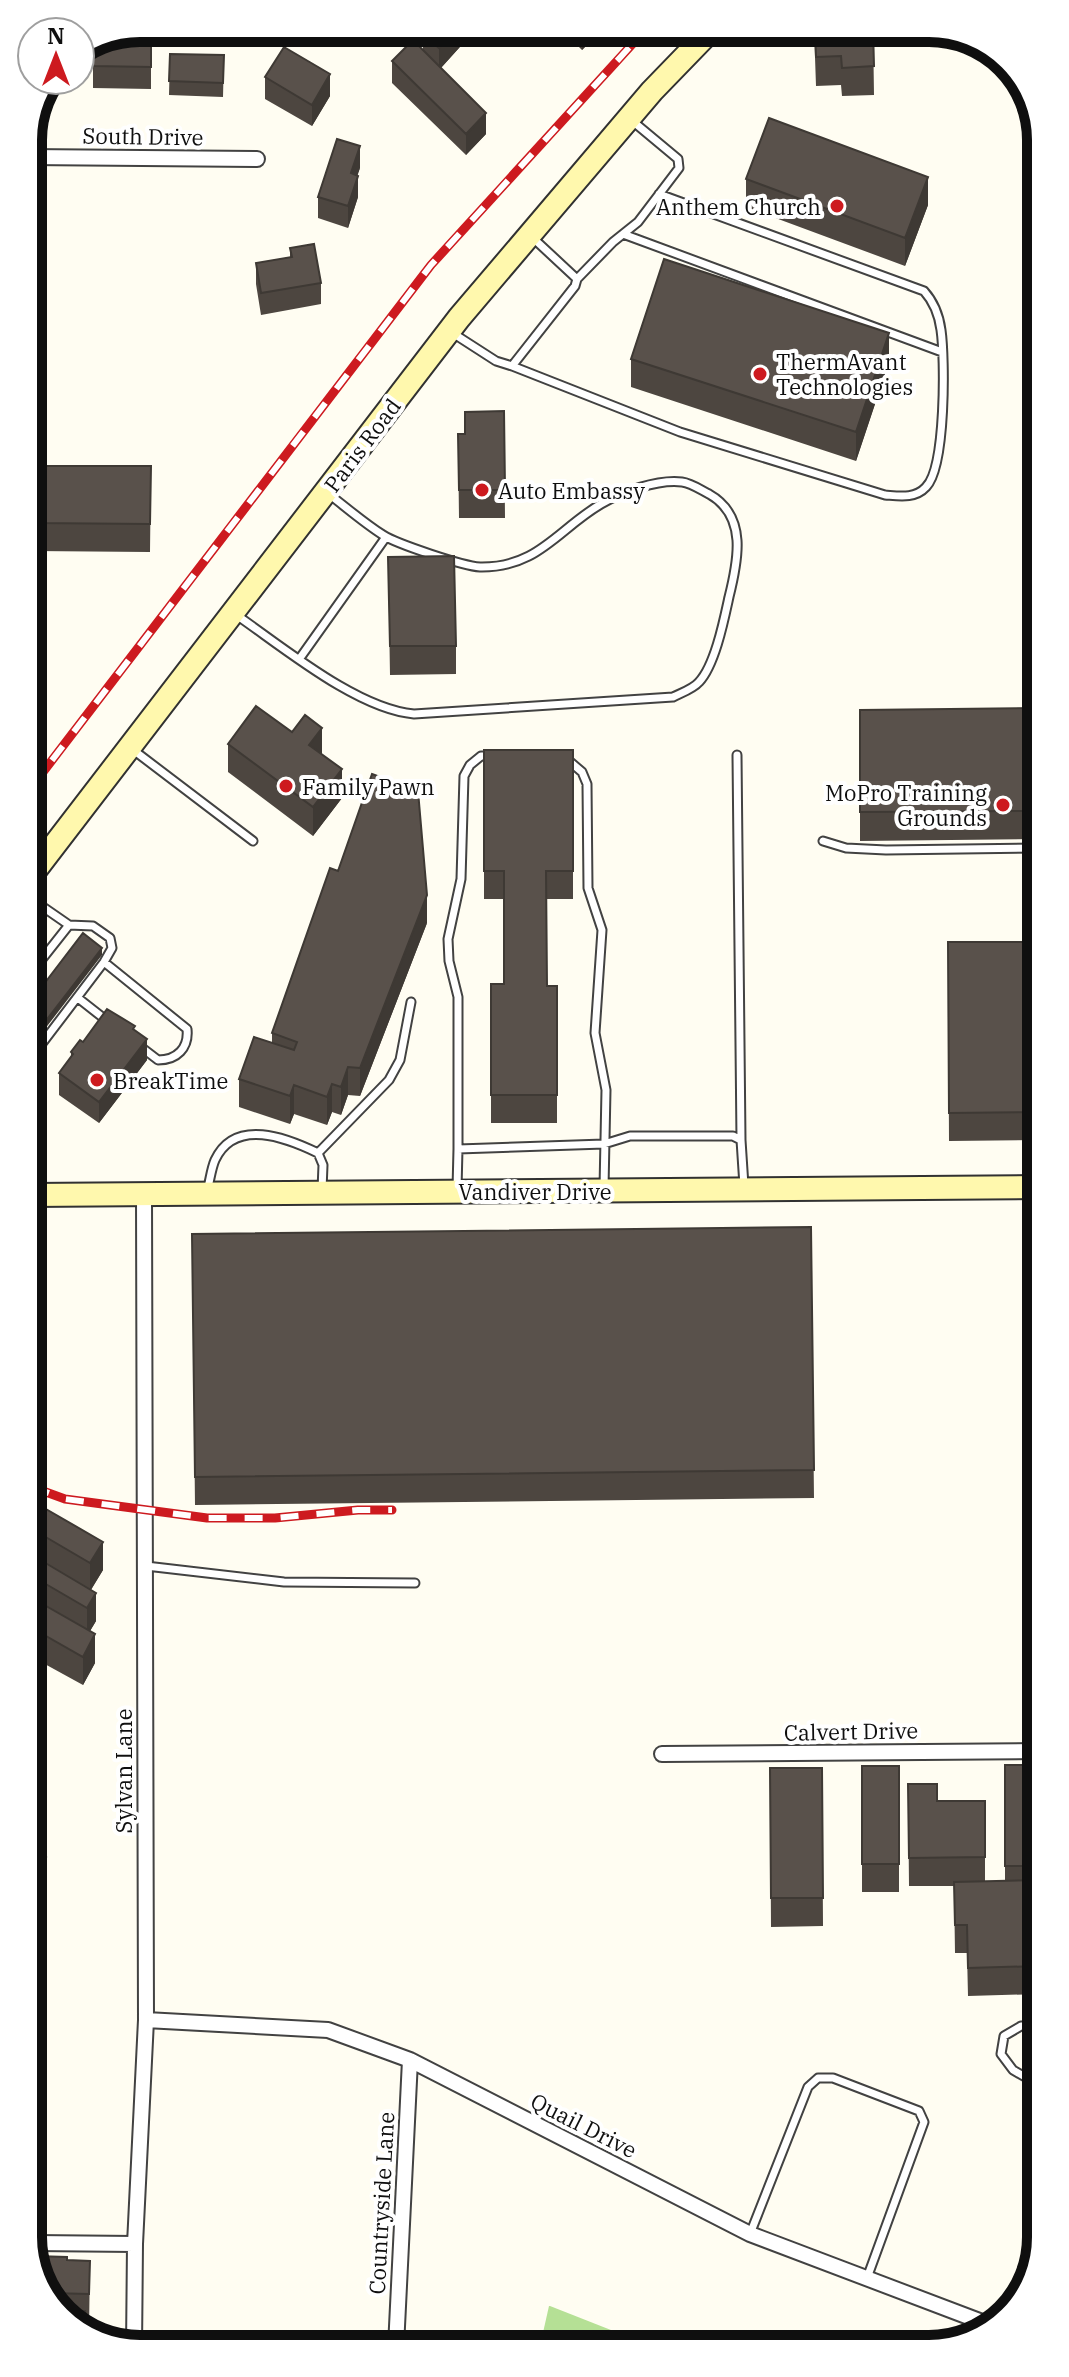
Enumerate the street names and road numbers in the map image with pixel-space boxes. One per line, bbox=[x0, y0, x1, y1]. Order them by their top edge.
street label: South Drive bbox=[82, 120, 204, 152]
street label: Paris Road bbox=[317, 392, 407, 498]
street label: Vandiver Drive bbox=[458, 1177, 612, 1206]
street label: Sylvan Lane bbox=[109, 1709, 138, 1833]
street label: Calvert Drive bbox=[784, 1715, 918, 1747]
street label: Quail Drive bbox=[526, 2086, 642, 2164]
street label: Countryside Lane bbox=[362, 2111, 400, 2295]

